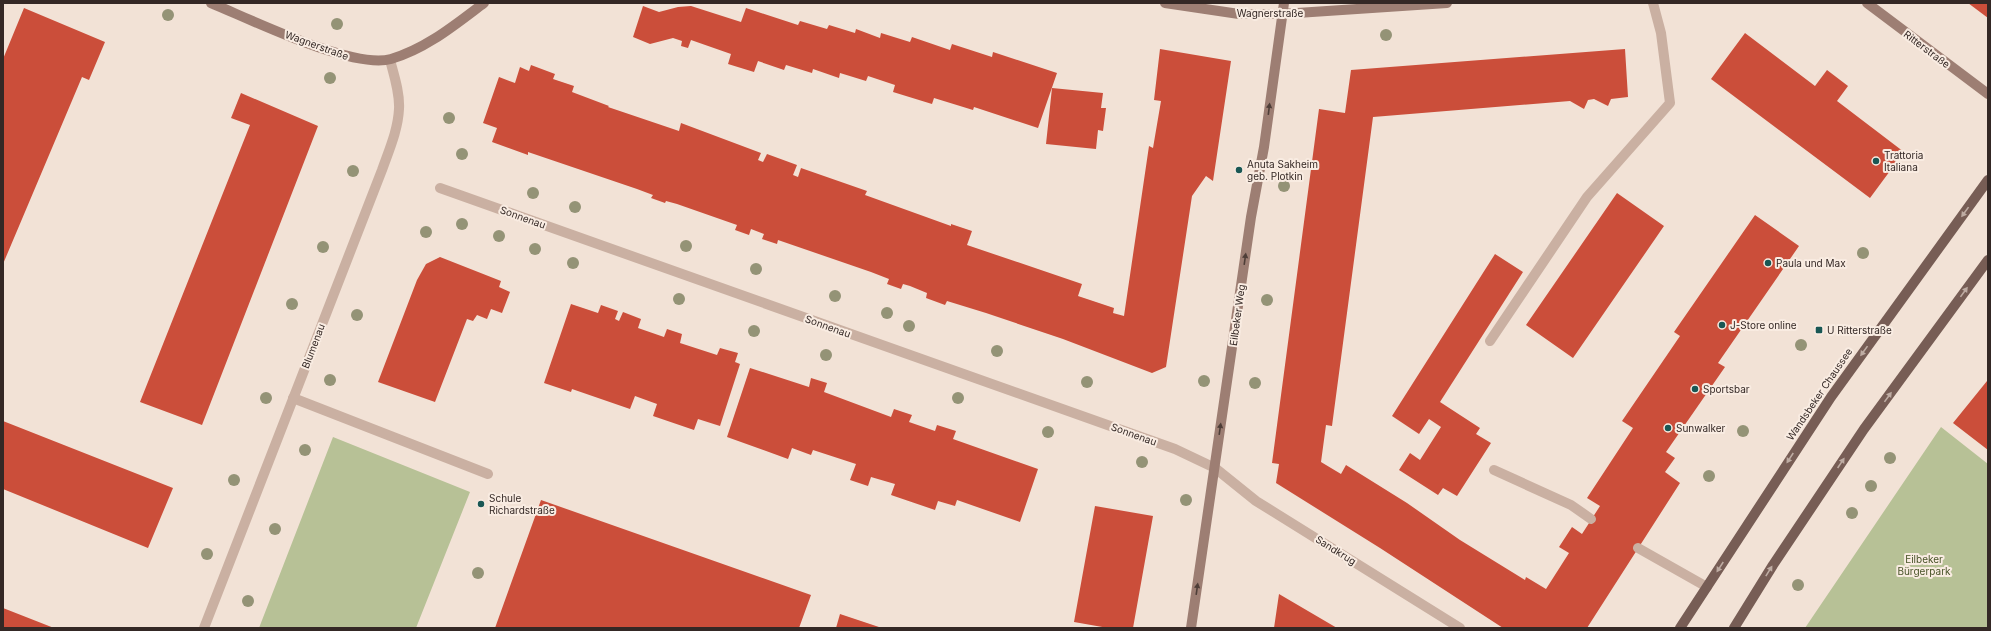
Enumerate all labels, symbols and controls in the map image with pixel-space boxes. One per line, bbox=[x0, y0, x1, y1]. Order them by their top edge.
street label: Wagnerstraße bbox=[1237, 7, 1303, 19]
street label: Wagnerstraße bbox=[284, 28, 350, 62]
street label: Ritterstraße bbox=[1902, 28, 1953, 70]
one-way arrow bbox=[1266, 103, 1272, 115]
place label: Trattoria Italiana bbox=[1884, 149, 1923, 173]
marker: Trattoria Italiana bbox=[1871, 156, 1881, 166]
place label: Anuta Sakheim geb. Plotkin bbox=[1247, 158, 1318, 182]
marker: Anuta Sakheim geb. Plotkin bbox=[1234, 165, 1244, 175]
street label: Sonnenau bbox=[499, 203, 547, 231]
one-way arrow bbox=[1961, 206, 1969, 217]
one-way arrow bbox=[1242, 253, 1248, 265]
place label: Paula und Max bbox=[1776, 257, 1846, 269]
marker: Paula und Max bbox=[1763, 258, 1773, 268]
street label: Eilbeker Weg bbox=[1227, 284, 1247, 346]
one-way arrow bbox=[1960, 287, 1969, 298]
street label: Sonnenau bbox=[804, 312, 852, 340]
place label: J-Store online bbox=[1730, 319, 1797, 331]
marker: J-Store online bbox=[1717, 320, 1727, 330]
street label: Blumenau bbox=[299, 322, 327, 370]
place label: U Ritterstraße bbox=[1827, 324, 1892, 336]
marker: U Ritterstraße bbox=[1814, 325, 1824, 335]
street label: Wandsbeker Chaussee bbox=[1784, 345, 1855, 442]
one-way arrow bbox=[1860, 345, 1868, 356]
place label: Sportsbar bbox=[1703, 383, 1750, 395]
marker: Sportsbar bbox=[1690, 384, 1700, 394]
one-way arrow bbox=[1883, 392, 1892, 403]
street label: Sonnenau bbox=[1110, 420, 1158, 448]
place label: Sunwalker bbox=[1676, 422, 1726, 434]
one-way arrow bbox=[1217, 423, 1223, 435]
marker: Sunwalker bbox=[1663, 423, 1673, 433]
one-way arrow bbox=[1786, 453, 1794, 463]
one-way arrow bbox=[1838, 457, 1845, 469]
place label: Schule Richardstraße bbox=[489, 492, 555, 516]
marker: Schule Richardstraße bbox=[476, 499, 486, 509]
street label: Sandkrug bbox=[1314, 533, 1358, 567]
park label: Eilbeker Bürgerpark bbox=[1897, 553, 1951, 577]
one-way arrow bbox=[1716, 561, 1723, 573]
one-way arrow bbox=[1766, 565, 1773, 577]
one-way arrow bbox=[1194, 583, 1200, 595]

